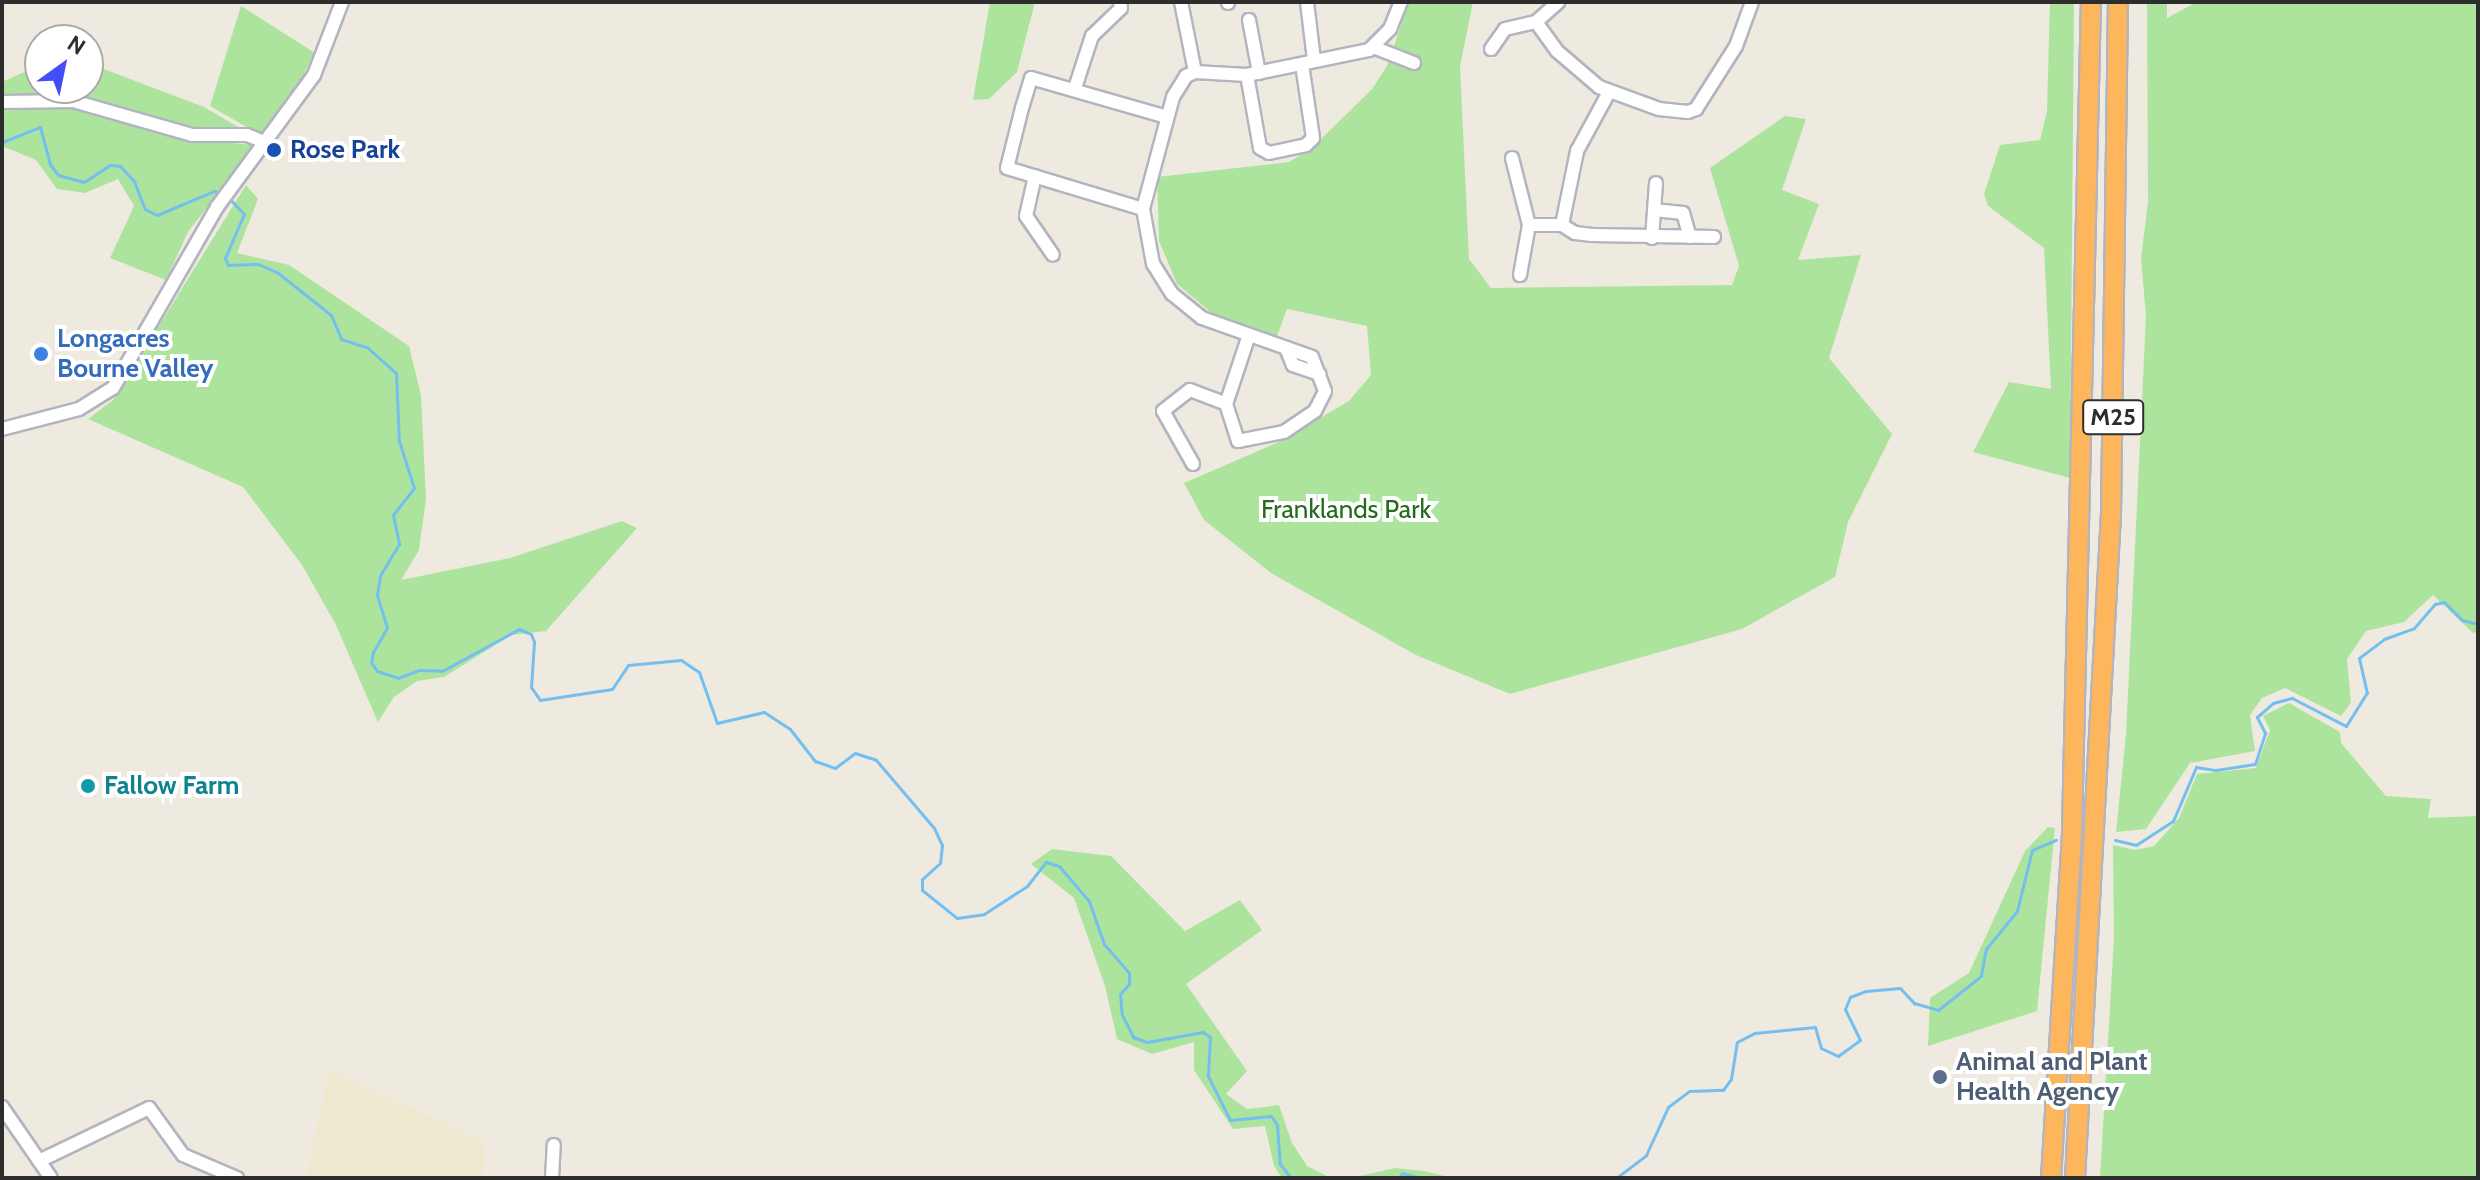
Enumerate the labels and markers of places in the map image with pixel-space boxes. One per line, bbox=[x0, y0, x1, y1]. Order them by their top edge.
place label: Rose Park bbox=[290, 134, 400, 166]
marker: Rose Park bbox=[265, 141, 283, 159]
place label: Longacres Bourne Valley bbox=[57, 323, 213, 384]
marker: Longacres Bourne Valley bbox=[32, 345, 50, 363]
place label: Fallow Farm bbox=[104, 770, 239, 802]
marker: Fallow Farm bbox=[79, 777, 97, 795]
place label: Animal and Plant Health Agency bbox=[1956, 1046, 2147, 1108]
marker: Animal and Plant Health Agency bbox=[1931, 1068, 1949, 1086]

